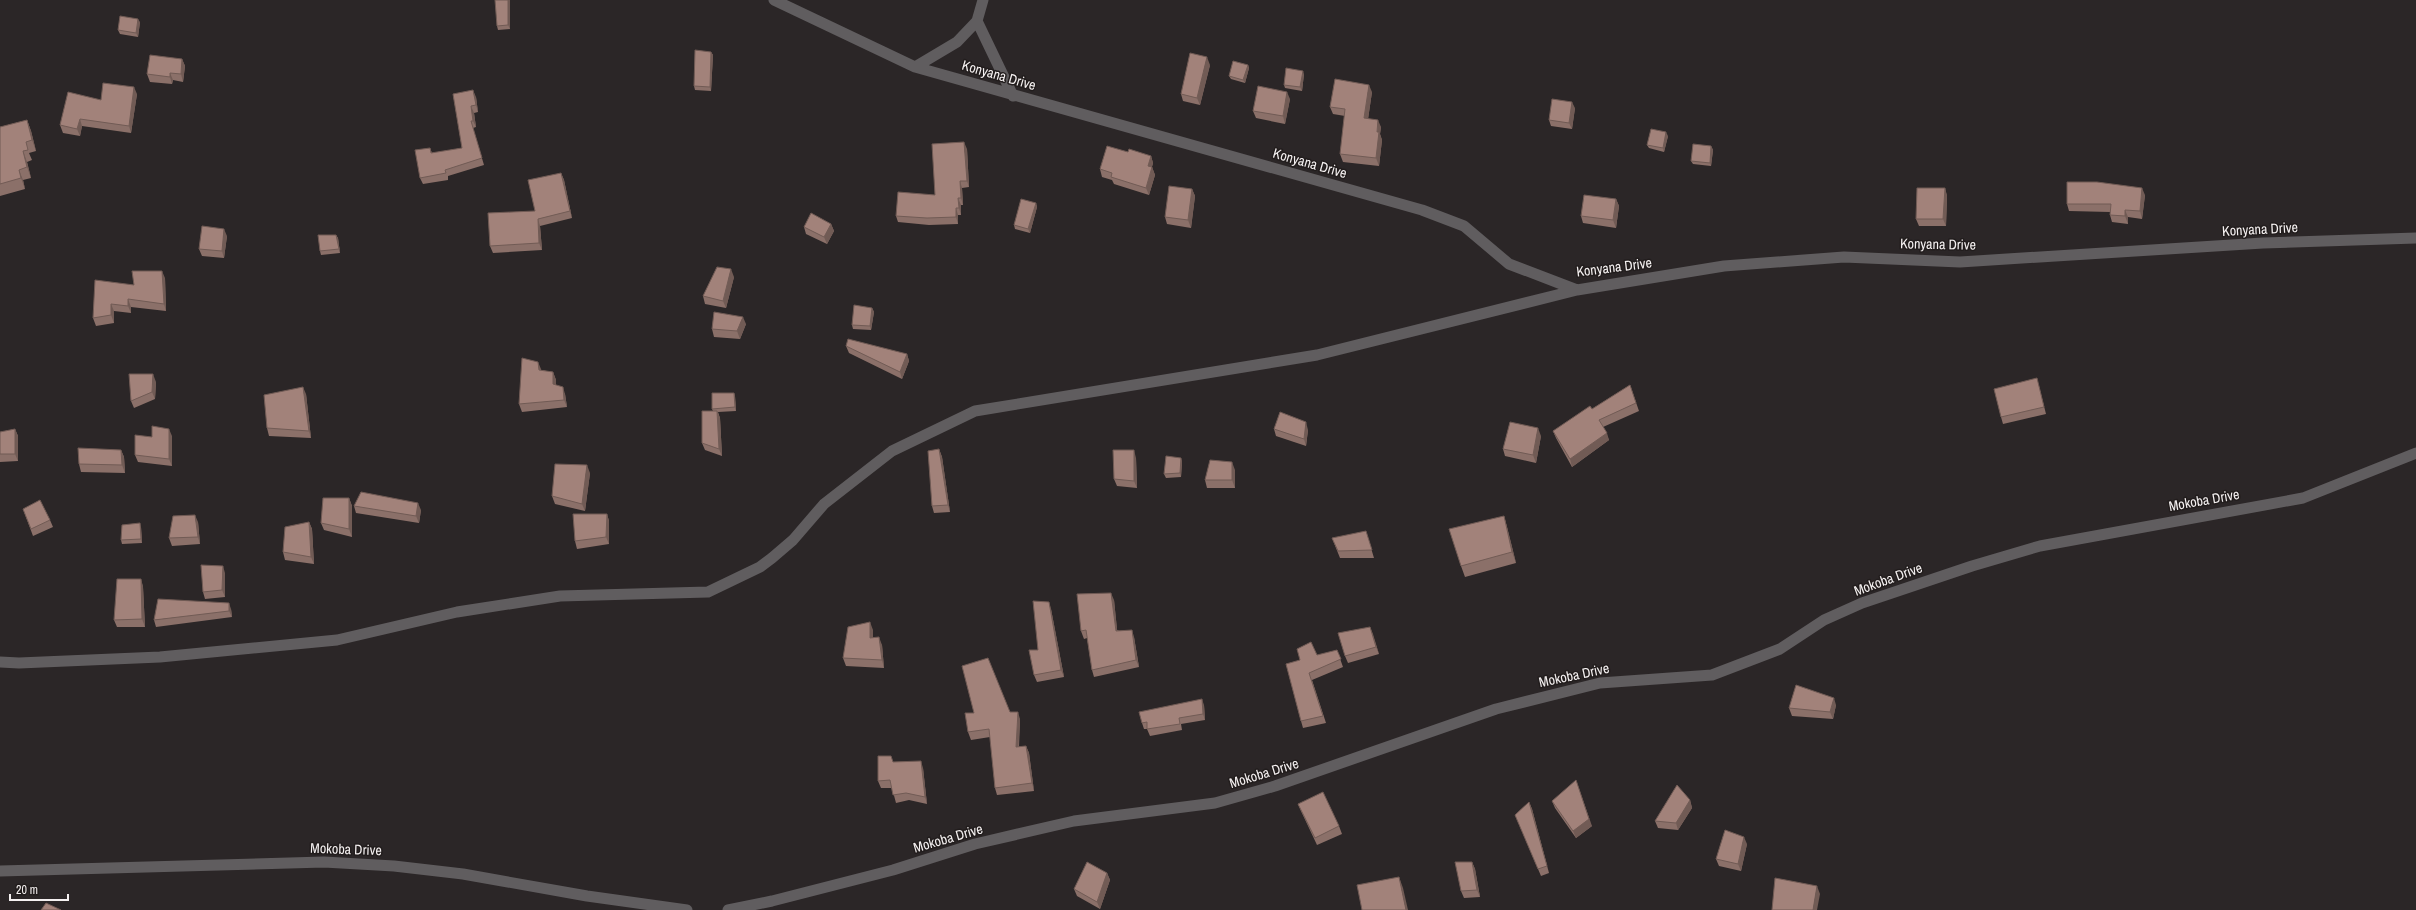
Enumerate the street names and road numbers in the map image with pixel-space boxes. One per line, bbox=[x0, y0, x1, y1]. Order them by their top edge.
street label: Konyana Drive bbox=[960, 56, 1038, 94]
street label: Konyana Drive bbox=[1271, 144, 1349, 182]
street label: Konyana Drive bbox=[2222, 218, 2298, 240]
street label: Konyana Drive bbox=[1900, 234, 1976, 254]
street label: Konyana Drive bbox=[1575, 253, 1653, 281]
street label: Mokoba Drive bbox=[2167, 485, 2241, 515]
street label: Mokoba Drive bbox=[1851, 558, 1925, 600]
street label: Mokoba Drive bbox=[1537, 659, 1611, 691]
street label: Mokoba Drive bbox=[1227, 754, 1301, 792]
street label: Mokoba Drive bbox=[911, 819, 985, 857]
street label: Mokoba Drive bbox=[310, 839, 382, 859]

